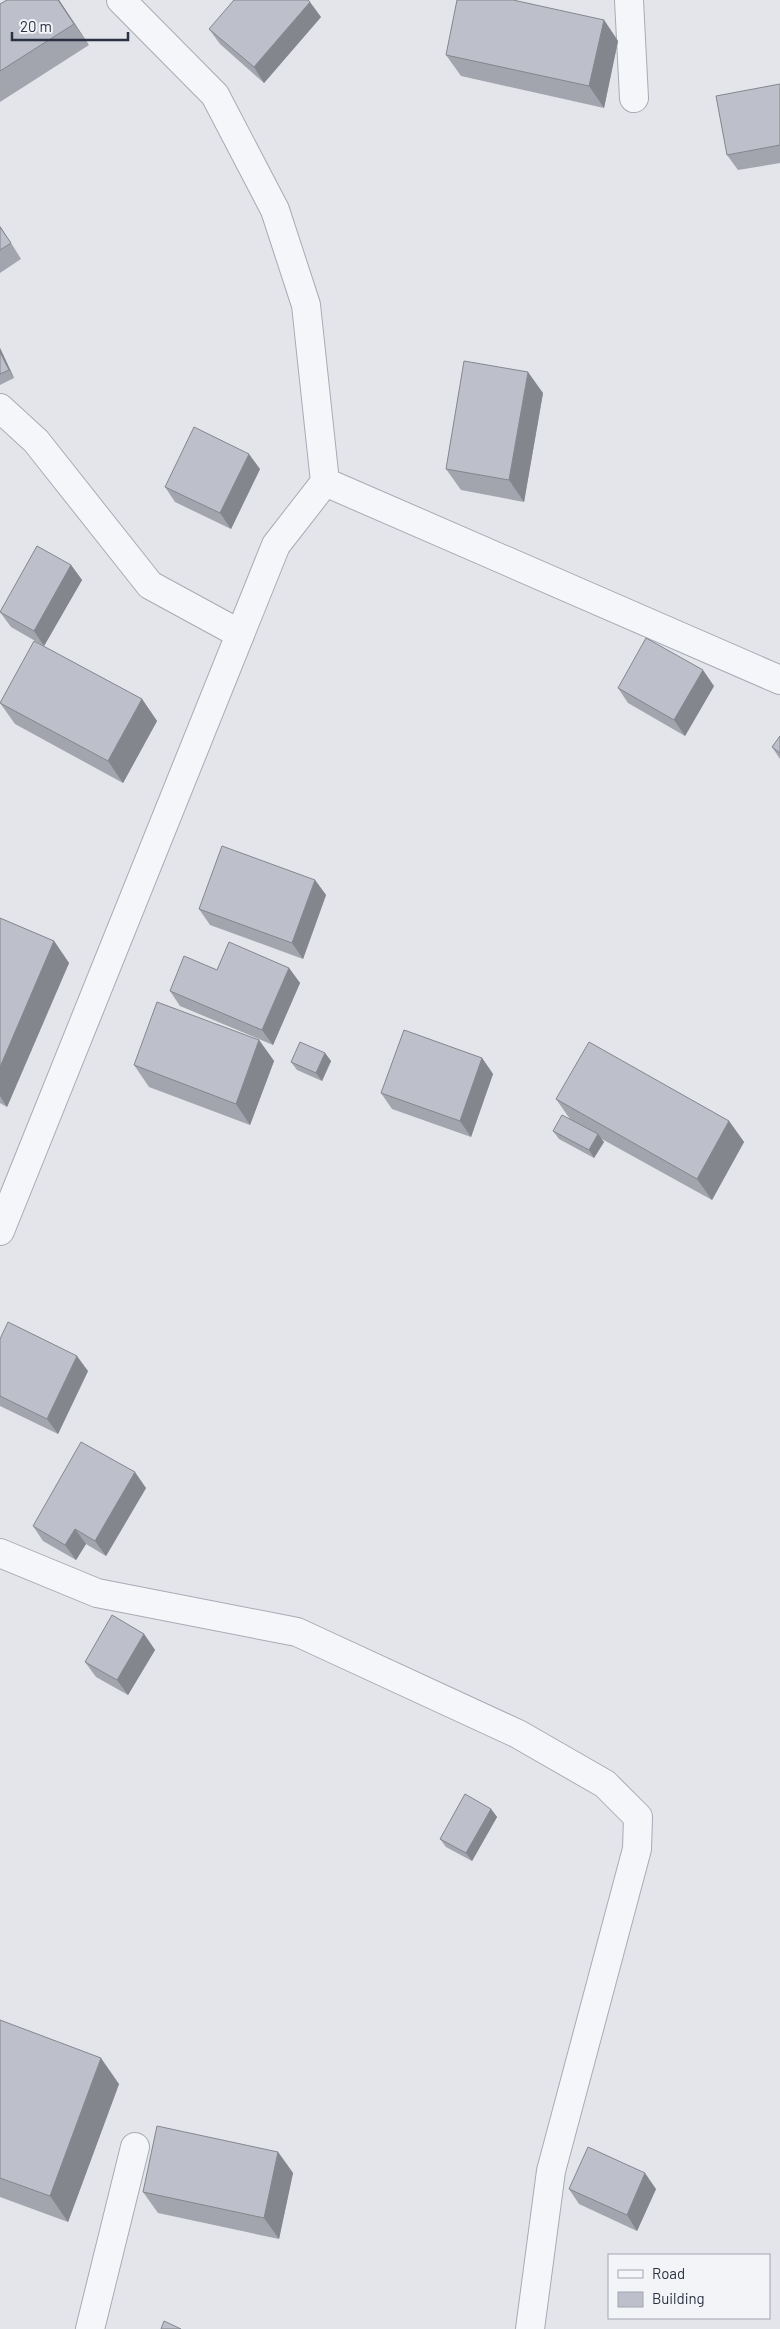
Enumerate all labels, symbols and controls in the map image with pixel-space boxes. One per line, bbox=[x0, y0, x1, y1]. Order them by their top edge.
scale bar bbox=[12, 10, 129, 42]
text: 20 m bbox=[20, 17, 52, 35]
legend bbox=[608, 2254, 770, 2319]
text: Road bbox=[652, 2264, 685, 2282]
text: Building bbox=[652, 2289, 705, 2307]

